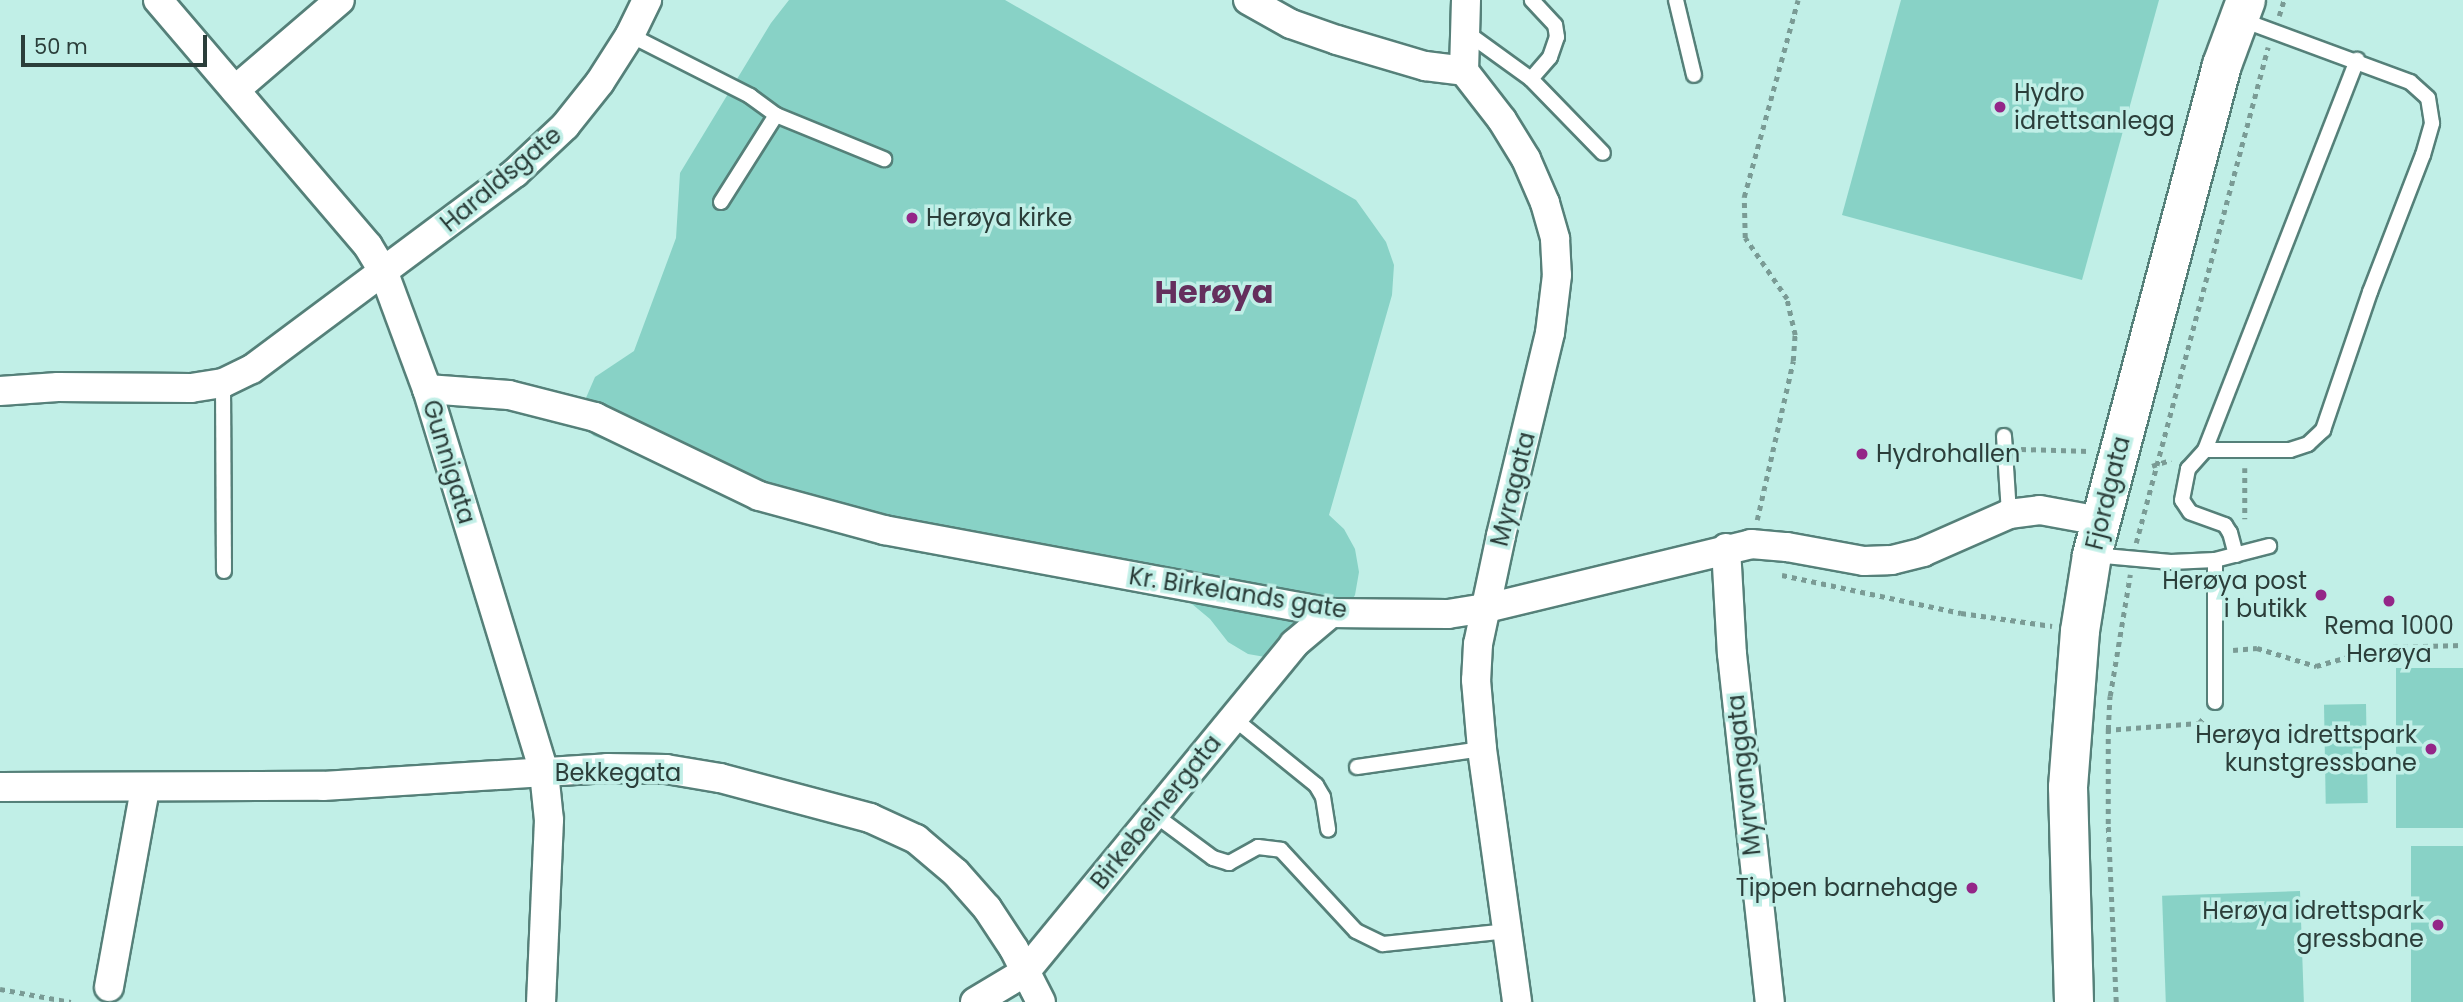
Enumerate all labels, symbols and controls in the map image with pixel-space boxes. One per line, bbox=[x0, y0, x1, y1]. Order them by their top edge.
scale bar bbox=[24, 21, 210, 65]
text: 50 m bbox=[34, 32, 88, 61]
place label: Hydro idrettsanlegg bbox=[2014, 79, 2175, 135]
marker: Hydro idrettsanlegg bbox=[1992, 99, 2008, 115]
street label: Haraldsgate bbox=[435, 120, 567, 238]
place label: Herøya kirke bbox=[926, 204, 1072, 232]
marker: Herøya kirke bbox=[904, 210, 920, 226]
district label: Herøya bbox=[1155, 273, 1273, 311]
street label: Gunnigata bbox=[417, 397, 481, 527]
street label: Myragata bbox=[1485, 429, 1541, 549]
street label: Fjordgata bbox=[2080, 433, 2136, 553]
place label: Hydrohallen bbox=[1876, 440, 2020, 468]
marker: Hydrohallen bbox=[1854, 446, 1870, 462]
street label: Kr. Birkelands gate bbox=[1127, 562, 1349, 624]
place label: Herøya post i butikk bbox=[2162, 567, 2307, 623]
marker: Herøya post i butikk bbox=[2313, 587, 2329, 603]
marker: Rema 1000 Herøya bbox=[2381, 593, 2397, 609]
place label: Rema 1000 Herøya bbox=[2324, 612, 2454, 668]
street label: Myrvanggata bbox=[1721, 693, 1767, 857]
place label: Herøya idrettspark kunstgressbane bbox=[2195, 721, 2417, 777]
street label: Birkebeinergata bbox=[1085, 729, 1227, 895]
marker: Herøya idrettspark kunstgressbane bbox=[2423, 741, 2439, 757]
street label: Bekkegata bbox=[555, 759, 681, 787]
place label: Tippen barnehage bbox=[1736, 874, 1958, 902]
marker: Tippen barnehage bbox=[1964, 880, 1980, 896]
place label: Herøya idrettspark gressbane bbox=[2202, 897, 2424, 953]
marker: Herøya idrettspark gressbane bbox=[2430, 917, 2446, 933]

